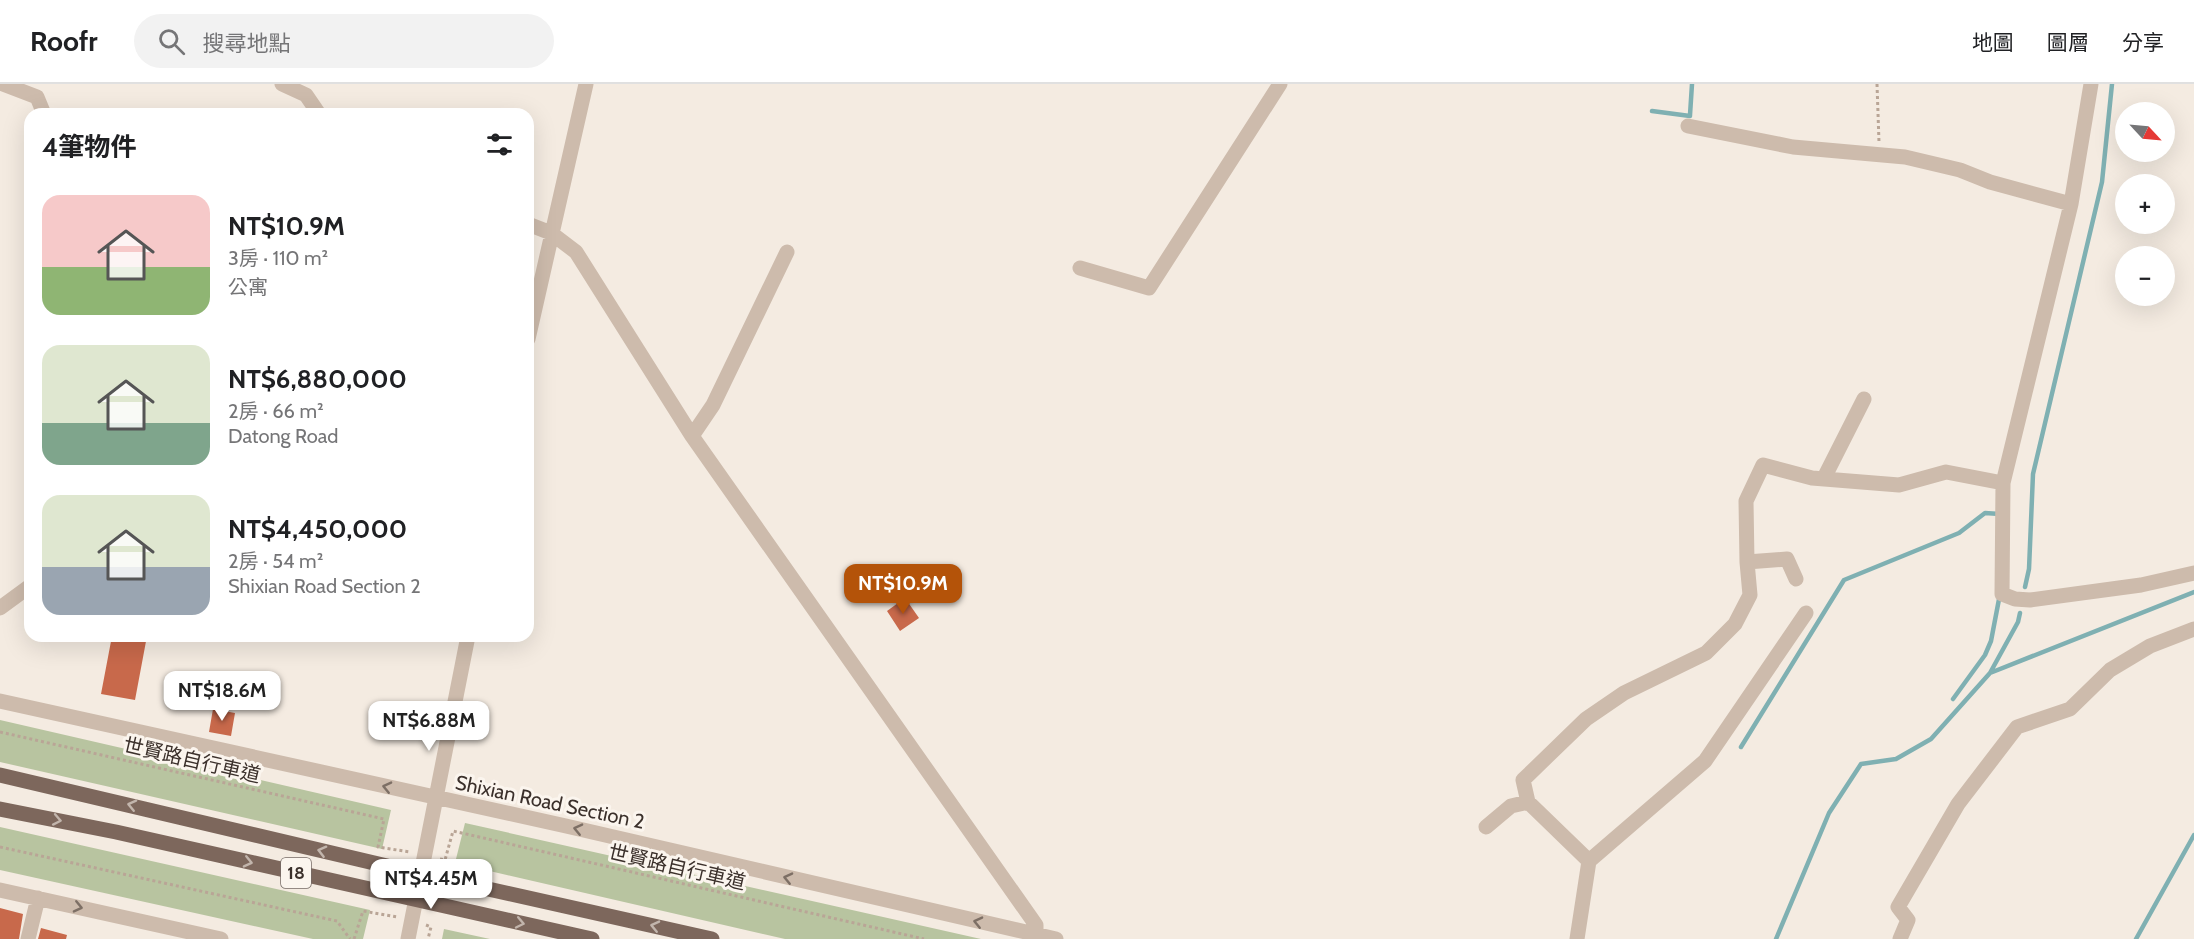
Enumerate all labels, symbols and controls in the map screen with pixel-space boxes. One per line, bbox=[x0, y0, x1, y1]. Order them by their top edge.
search box bbox=[134, 14, 554, 68]
text: Roofr bbox=[30, 24, 98, 58]
icon: search bbox=[155, 25, 188, 58]
text: 搜尋地點 bbox=[203, 30, 291, 57]
text: 地圖 bbox=[1972, 30, 2014, 55]
text: 圖層 bbox=[2047, 30, 2089, 55]
text: 分享 bbox=[2122, 30, 2164, 55]
north arrow bbox=[2115, 102, 2175, 162]
map controls bbox=[2115, 102, 2175, 306]
icon: filters bbox=[483, 128, 516, 161]
text: 4筆物件 bbox=[42, 131, 136, 163]
button: + bbox=[2115, 174, 2175, 234]
text: NT$10.9M bbox=[228, 210, 345, 242]
icon: home bbox=[90, 219, 162, 291]
text: 3房 · 110 m² bbox=[228, 246, 328, 270]
button: − bbox=[2115, 246, 2175, 306]
text: 公寓 bbox=[228, 275, 268, 299]
text: NT$6,880,000 bbox=[228, 363, 407, 395]
icon: home bbox=[90, 369, 162, 441]
text: 2房 · 66 m² bbox=[228, 399, 324, 423]
text: Datong Road bbox=[228, 424, 338, 448]
text: NT$4,450,000 bbox=[228, 513, 407, 545]
icon: home bbox=[90, 519, 162, 591]
text: 2房 · 54 m² bbox=[228, 549, 323, 573]
pin: NT$10.9M bbox=[841, 564, 965, 615]
text: NT$10.9M bbox=[858, 571, 948, 595]
text: Shixian Road Section 2 bbox=[228, 574, 421, 598]
pin: NT$18.6M bbox=[160, 671, 284, 722]
text: NT$18.6M bbox=[178, 678, 266, 702]
pin: NT$6.88M bbox=[367, 701, 491, 752]
text: NT$6.88M bbox=[382, 708, 476, 732]
street label: 世賢路自行車道 bbox=[121, 733, 263, 787]
street label: Shixian Road Section 2 bbox=[453, 770, 647, 834]
one-way arrow bbox=[382, 782, 392, 795]
one-way arrow bbox=[127, 800, 137, 813]
one-way arrow bbox=[52, 813, 62, 826]
one-way arrow bbox=[573, 823, 583, 836]
street label: 世賢路自行車道 bbox=[606, 840, 748, 894]
one-way arrow bbox=[317, 845, 327, 858]
one-way arrow bbox=[243, 855, 253, 868]
road number: 18 bbox=[281, 858, 311, 888]
pin: NT$4.45M bbox=[369, 859, 493, 910]
text: NT$4.45M bbox=[384, 866, 478, 890]
one-way arrow bbox=[783, 872, 793, 885]
one-way arrow bbox=[72, 900, 82, 913]
one-way arrow bbox=[515, 916, 525, 929]
one-way arrow bbox=[973, 916, 983, 929]
one-way arrow bbox=[650, 920, 660, 933]

